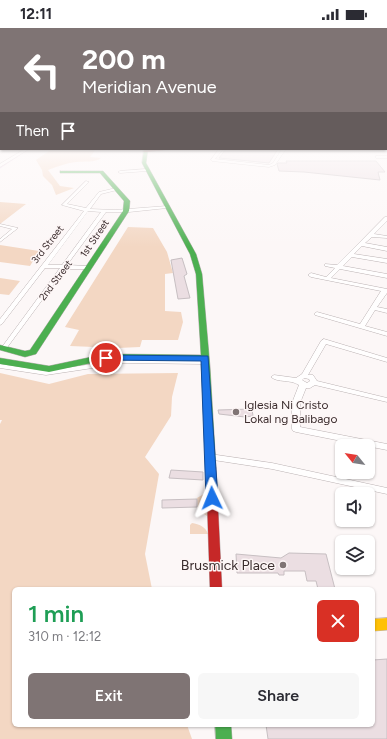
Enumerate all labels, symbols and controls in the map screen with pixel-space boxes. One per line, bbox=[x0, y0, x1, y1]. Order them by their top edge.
text: 12:11 bbox=[20, 5, 52, 23]
text: 200 m bbox=[82, 42, 166, 76]
icon: left bbox=[16, 44, 68, 96]
text: Meridian Avenue bbox=[82, 76, 217, 98]
icon: arrive bbox=[57, 120, 79, 142]
text: Then bbox=[16, 122, 49, 140]
street label: 1st Street bbox=[77, 217, 112, 260]
street label: 3rd Street bbox=[28, 222, 67, 266]
street label: 2nd Street bbox=[36, 257, 75, 303]
pin bbox=[89, 341, 123, 375]
icon: arrive bbox=[95, 347, 117, 369]
place label: Iglesia Ni Cristo Lokal ng Balibago bbox=[244, 398, 337, 426]
marker: Iglesia Ni Cristo Lokal ng Balibago bbox=[231, 407, 241, 417]
north arrow bbox=[335, 439, 375, 479]
map controls bbox=[335, 439, 375, 575]
position arrow bbox=[191, 477, 233, 519]
button: sound bbox=[335, 487, 375, 527]
button: layers bbox=[335, 535, 375, 575]
place label: Brusmick Place bbox=[181, 557, 275, 574]
marker: Brusmick Place bbox=[278, 560, 288, 570]
text: 1 min bbox=[28, 599, 84, 628]
button: close bbox=[317, 600, 359, 642]
text: 310 m · 12:12 bbox=[28, 629, 101, 644]
button: Exit bbox=[28, 673, 190, 719]
button: Share bbox=[198, 673, 359, 719]

